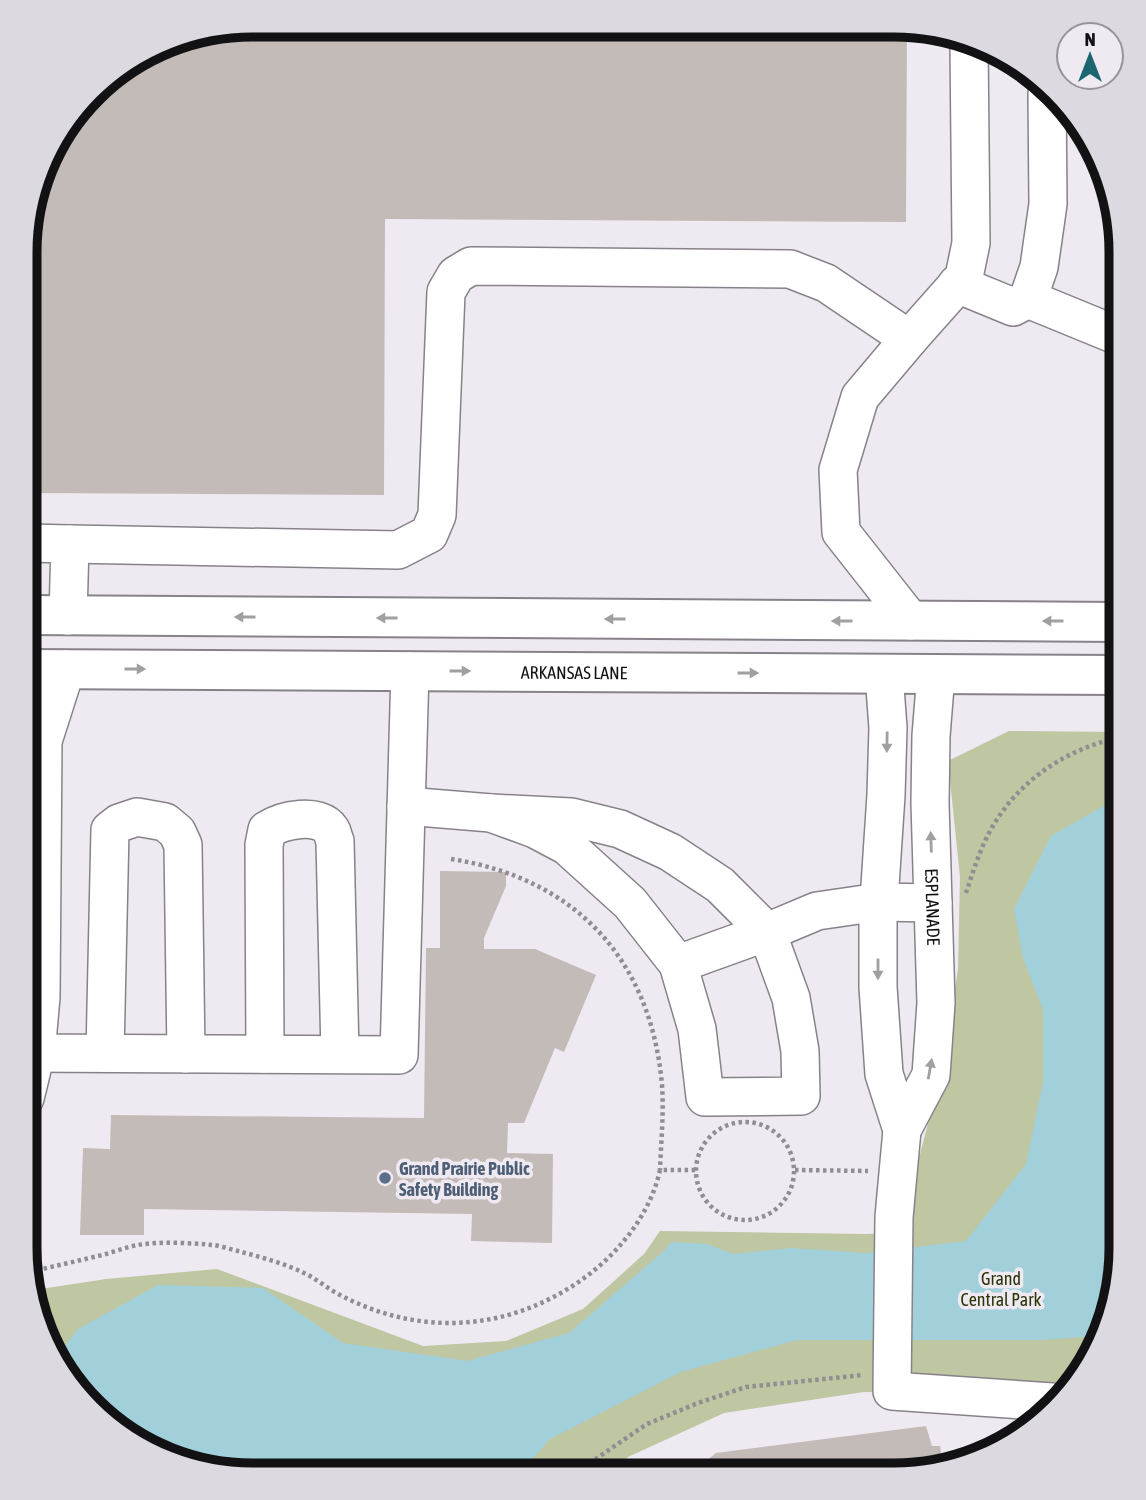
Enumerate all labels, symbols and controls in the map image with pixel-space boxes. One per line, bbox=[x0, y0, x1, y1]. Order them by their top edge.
north arrow bbox=[1055, 21, 1125, 91]
text: N bbox=[1084, 28, 1096, 50]
one-way arrow bbox=[234, 611, 256, 623]
one-way arrow bbox=[376, 612, 398, 624]
one-way arrow bbox=[604, 613, 626, 625]
one-way arrow bbox=[831, 615, 853, 627]
one-way arrow bbox=[1042, 615, 1064, 627]
street label: ARKANSAS LANE bbox=[521, 661, 628, 683]
one-way arrow bbox=[124, 663, 146, 675]
one-way arrow bbox=[449, 665, 471, 677]
one-way arrow bbox=[737, 667, 759, 679]
one-way arrow bbox=[882, 731, 893, 753]
one-way arrow bbox=[925, 830, 937, 852]
street label: ESPLANADE bbox=[921, 868, 945, 946]
one-way arrow bbox=[872, 958, 884, 980]
one-way arrow bbox=[925, 1057, 936, 1079]
place label: Grand Prairie Public Safety Building bbox=[399, 1158, 530, 1200]
marker: Grand Prairie Public Safety Building bbox=[377, 1170, 393, 1186]
park label: Grand Central Park bbox=[961, 1268, 1041, 1310]

